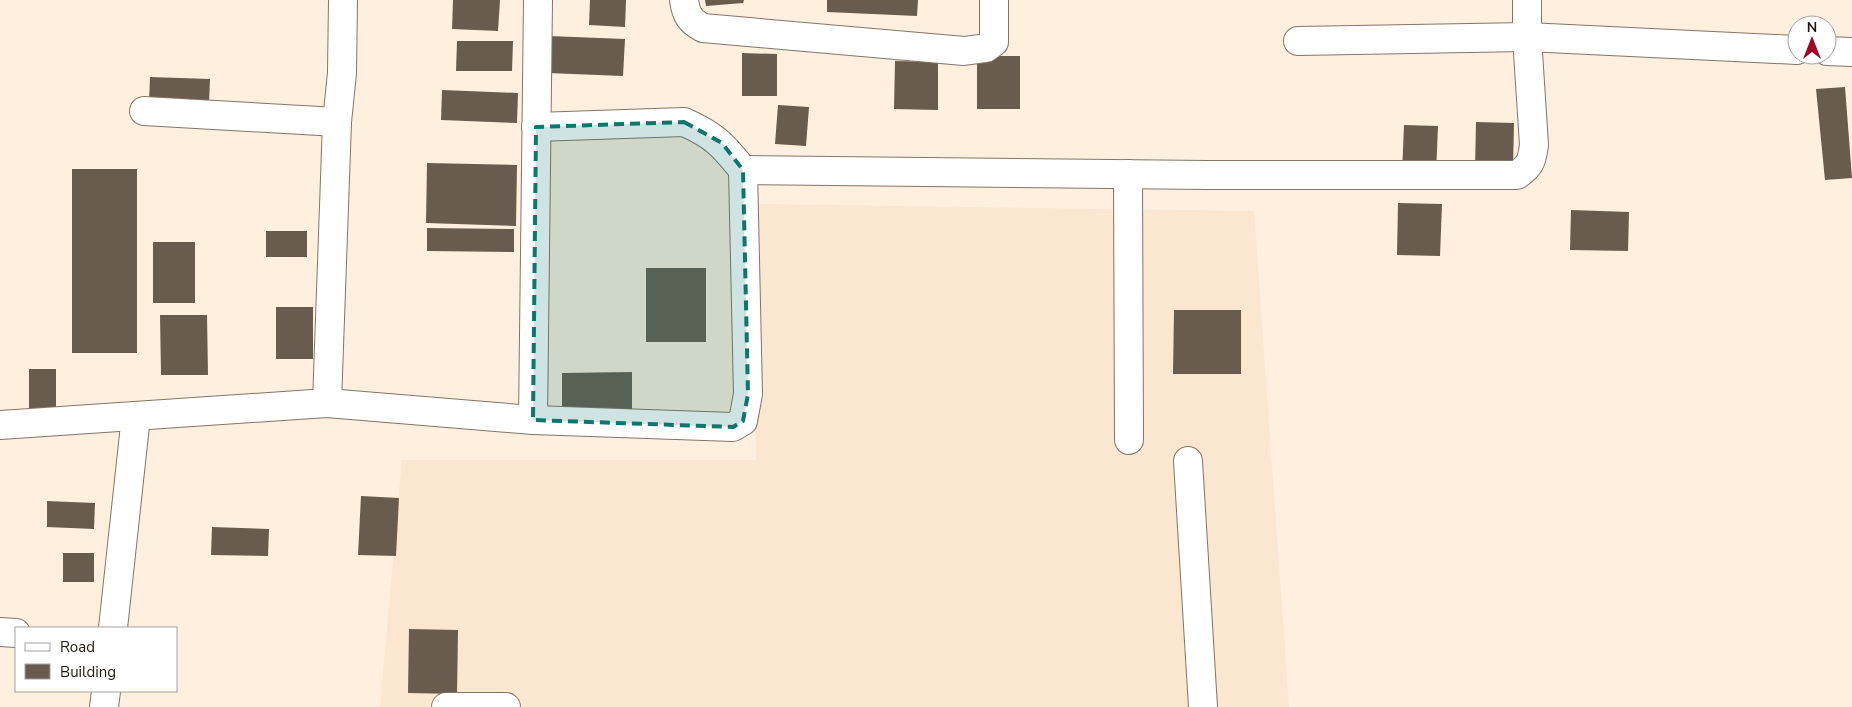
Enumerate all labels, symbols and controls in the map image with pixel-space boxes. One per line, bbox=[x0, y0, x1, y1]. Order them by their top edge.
north arrow bbox=[1787, 15, 1837, 65]
text: N bbox=[1807, 18, 1817, 37]
legend bbox=[15, 627, 178, 692]
text: Road bbox=[60, 637, 95, 657]
text: Building bbox=[60, 662, 116, 682]

